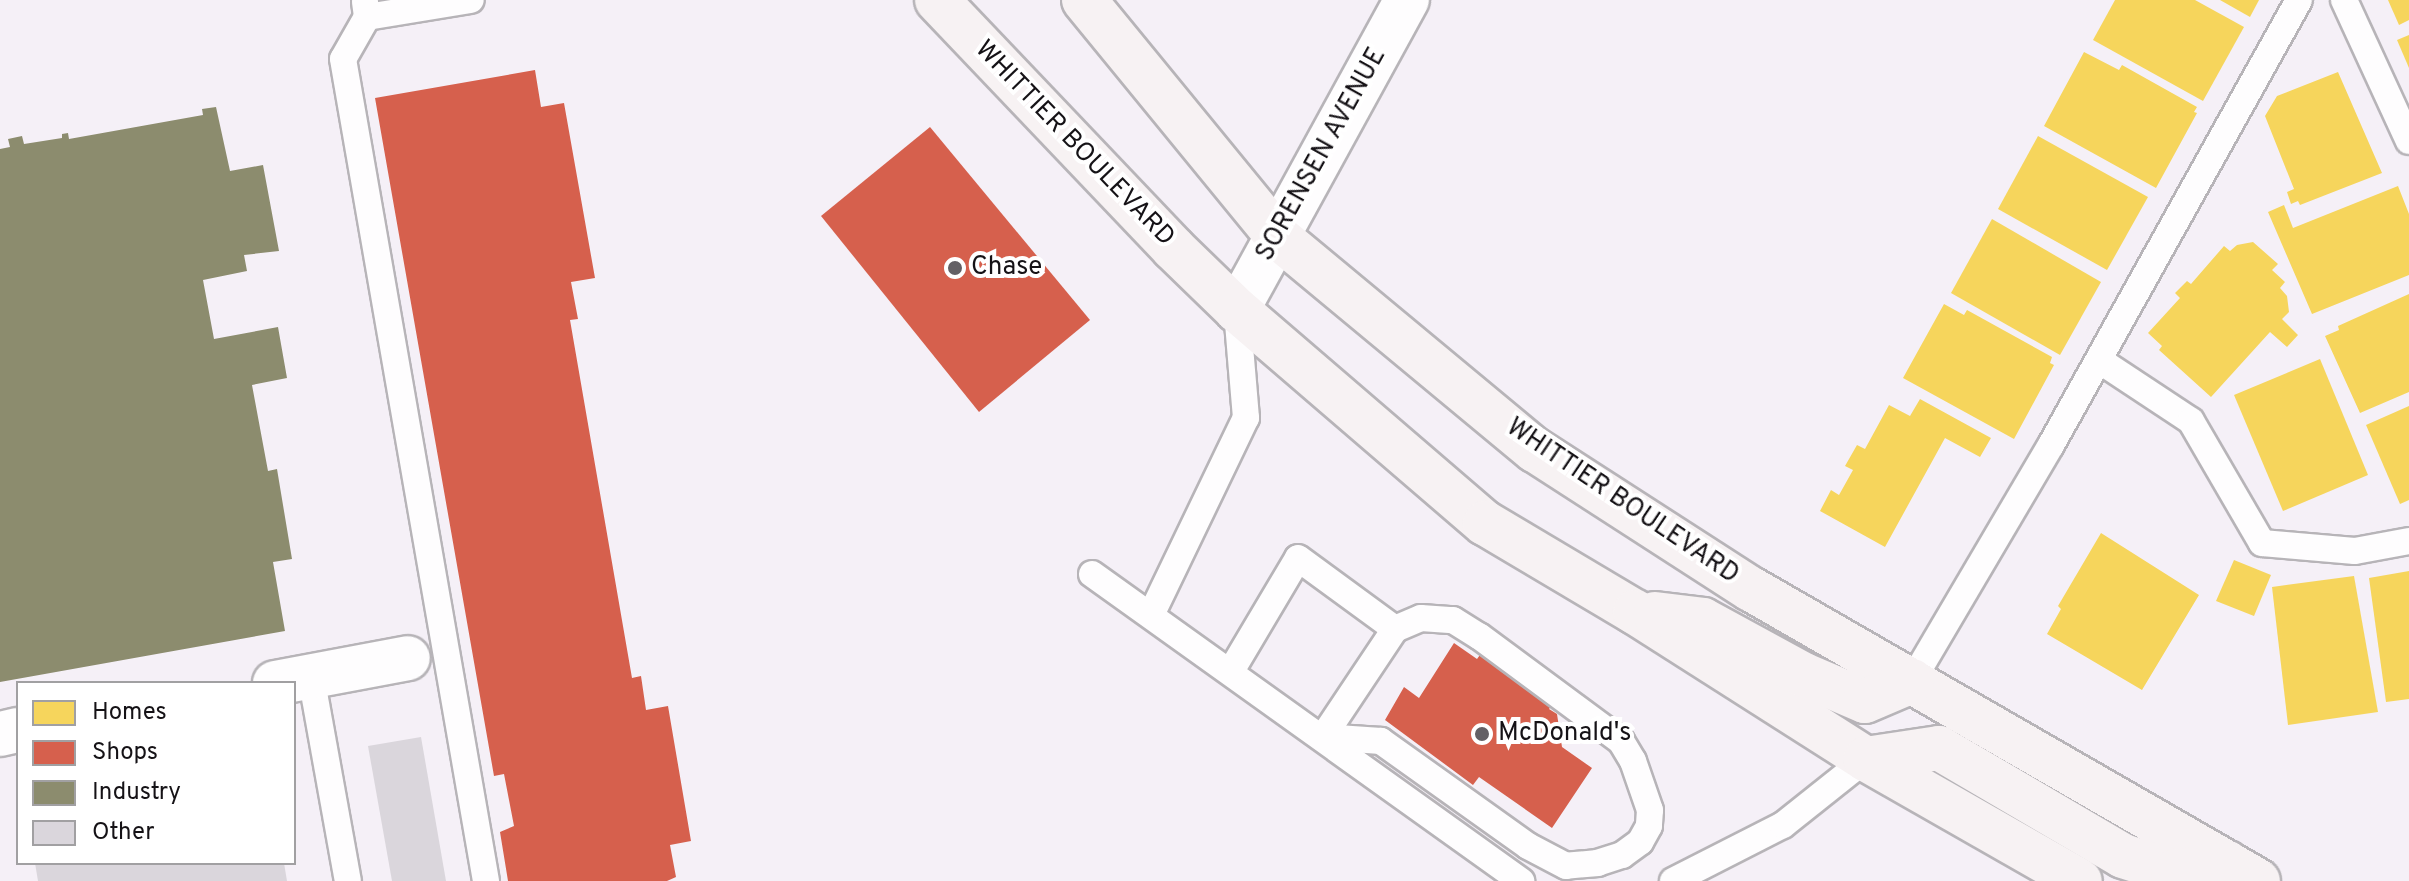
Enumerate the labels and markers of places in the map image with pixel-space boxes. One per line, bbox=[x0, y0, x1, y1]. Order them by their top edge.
place label: Chase bbox=[971, 252, 1042, 284]
marker: Chase bbox=[946, 259, 964, 277]
place label: McDonald's bbox=[1498, 718, 1631, 750]
marker: McDonald's bbox=[1473, 725, 1491, 743]

